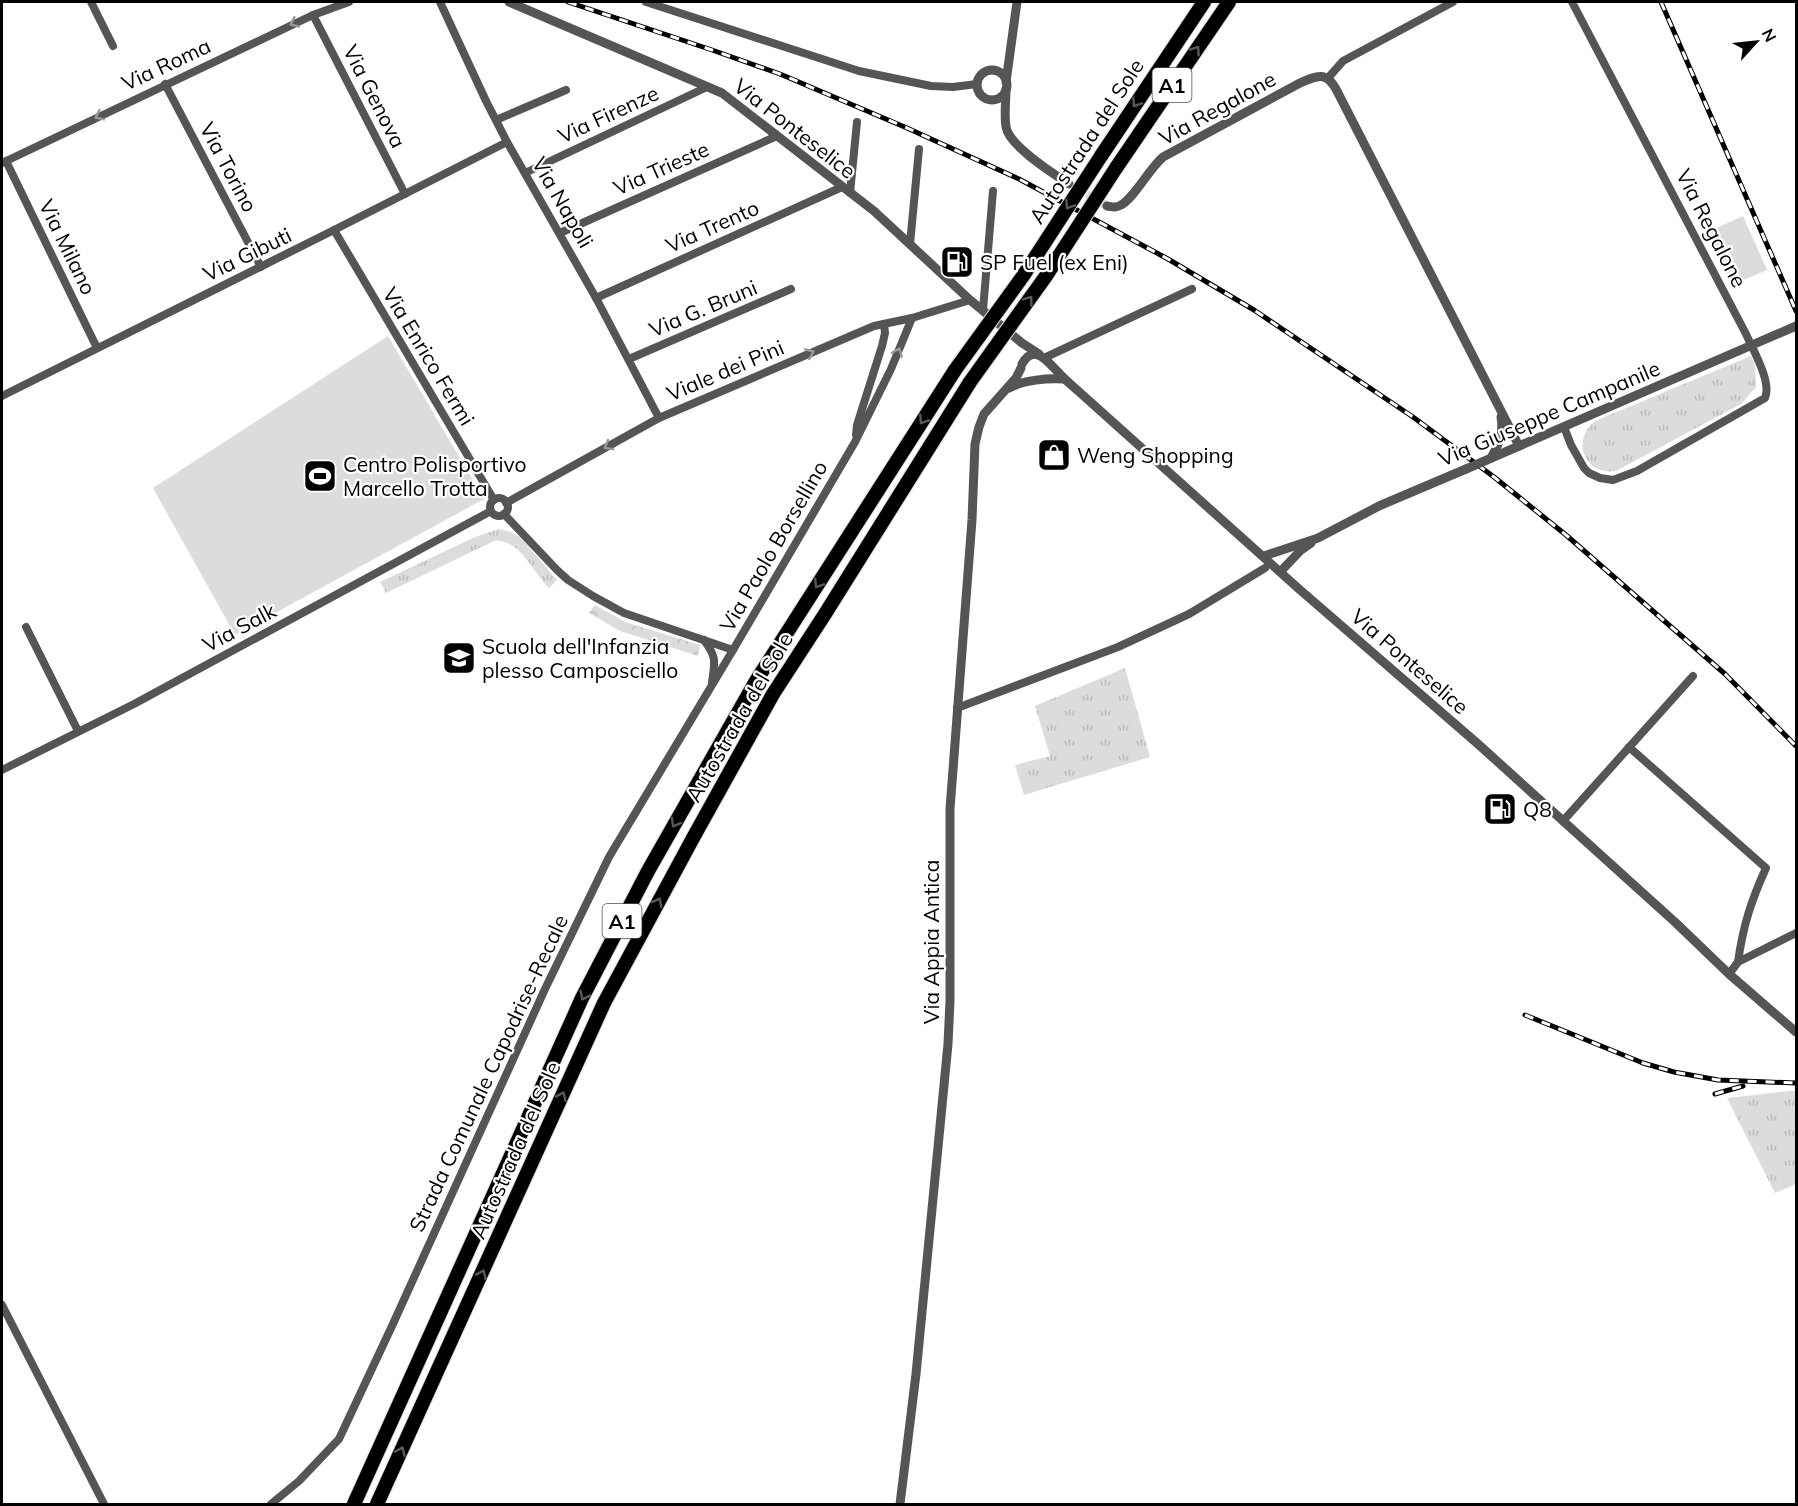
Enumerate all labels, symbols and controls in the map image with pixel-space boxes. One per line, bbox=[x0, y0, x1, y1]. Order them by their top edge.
north arrow bbox=[1726, 12, 1786, 72]
one-way arrow bbox=[290, 16, 301, 28]
text: N bbox=[1758, 25, 1781, 45]
street label: Via Roma bbox=[117, 32, 215, 96]
street label: Via Genova bbox=[338, 40, 412, 152]
one-way arrow bbox=[1189, 46, 1200, 57]
street label: Autostrada del Sole bbox=[1023, 54, 1149, 228]
street label: Via Regalone bbox=[1154, 65, 1280, 151]
road number: A1 bbox=[1152, 68, 1192, 102]
street label: Via Ponteselice bbox=[729, 72, 861, 184]
street label: Via Firenze bbox=[554, 79, 662, 149]
one-way arrow bbox=[1132, 96, 1143, 107]
one-way arrow bbox=[95, 108, 106, 120]
street label: Via Torino bbox=[195, 118, 263, 216]
street label: Via Trieste bbox=[609, 135, 713, 201]
street label: Via Napoli bbox=[527, 152, 599, 252]
street label: Via Regalone bbox=[1671, 164, 1753, 292]
street label: Via Trento bbox=[661, 194, 763, 258]
street label: Via Milano bbox=[34, 195, 102, 299]
one-way arrow bbox=[1065, 198, 1076, 209]
street label: Via Gibuti bbox=[199, 221, 295, 287]
fuel station icon: SP Fuel (ex Eni) bbox=[939, 244, 975, 280]
place label: SP Fuel (ex Eni) bbox=[980, 249, 1129, 275]
street label: Via G. Bruni bbox=[645, 274, 761, 342]
street label: Via Enrico Fermi bbox=[378, 282, 480, 430]
one-way arrow bbox=[1021, 296, 1032, 307]
street label: Viale dei Pini bbox=[663, 334, 787, 406]
one-way arrow bbox=[891, 347, 903, 358]
one-way arrow bbox=[803, 349, 814, 361]
street label: Via Giuseppe Campanile bbox=[1434, 355, 1664, 471]
one-way arrow bbox=[919, 413, 930, 424]
shop icon: Weng Shopping bbox=[1036, 437, 1072, 473]
one-way arrow bbox=[604, 439, 615, 450]
place label: Weng Shopping bbox=[1077, 442, 1234, 468]
place label: Centro Polisportivo Marcello Trotta bbox=[343, 451, 526, 501]
street label: Via Paolo Borsellino bbox=[714, 456, 832, 636]
sports icon: Centro Polisportivo Marcello Trotta bbox=[302, 458, 338, 494]
one-way arrow bbox=[814, 577, 825, 588]
street label: Via Salk bbox=[198, 597, 280, 657]
street label: Via Ponteselice bbox=[1346, 603, 1474, 719]
street label: Autostrada del Sole bbox=[680, 628, 798, 806]
place label: Scuola dell'Infanzia plesso Camposciello bbox=[482, 633, 678, 683]
school or university icon: Scuola dell'Infanzia plesso Camposciello bbox=[441, 640, 477, 676]
fuel station icon: Q8 bbox=[1482, 791, 1518, 827]
place label: Q8 bbox=[1523, 796, 1552, 822]
one-way arrow bbox=[671, 817, 682, 827]
street label: Via Appia Antica bbox=[918, 860, 944, 1024]
one-way arrow bbox=[651, 898, 662, 909]
road number: A1 bbox=[602, 904, 642, 938]
street label: Strada Comunale Capodrise-Recale bbox=[403, 910, 573, 1236]
one-way arrow bbox=[579, 989, 591, 1000]
street label: Autostrada del Sole bbox=[464, 1057, 566, 1243]
one-way arrow bbox=[555, 1091, 567, 1102]
one-way arrow bbox=[474, 1269, 486, 1280]
one-way arrow bbox=[394, 1447, 406, 1458]

